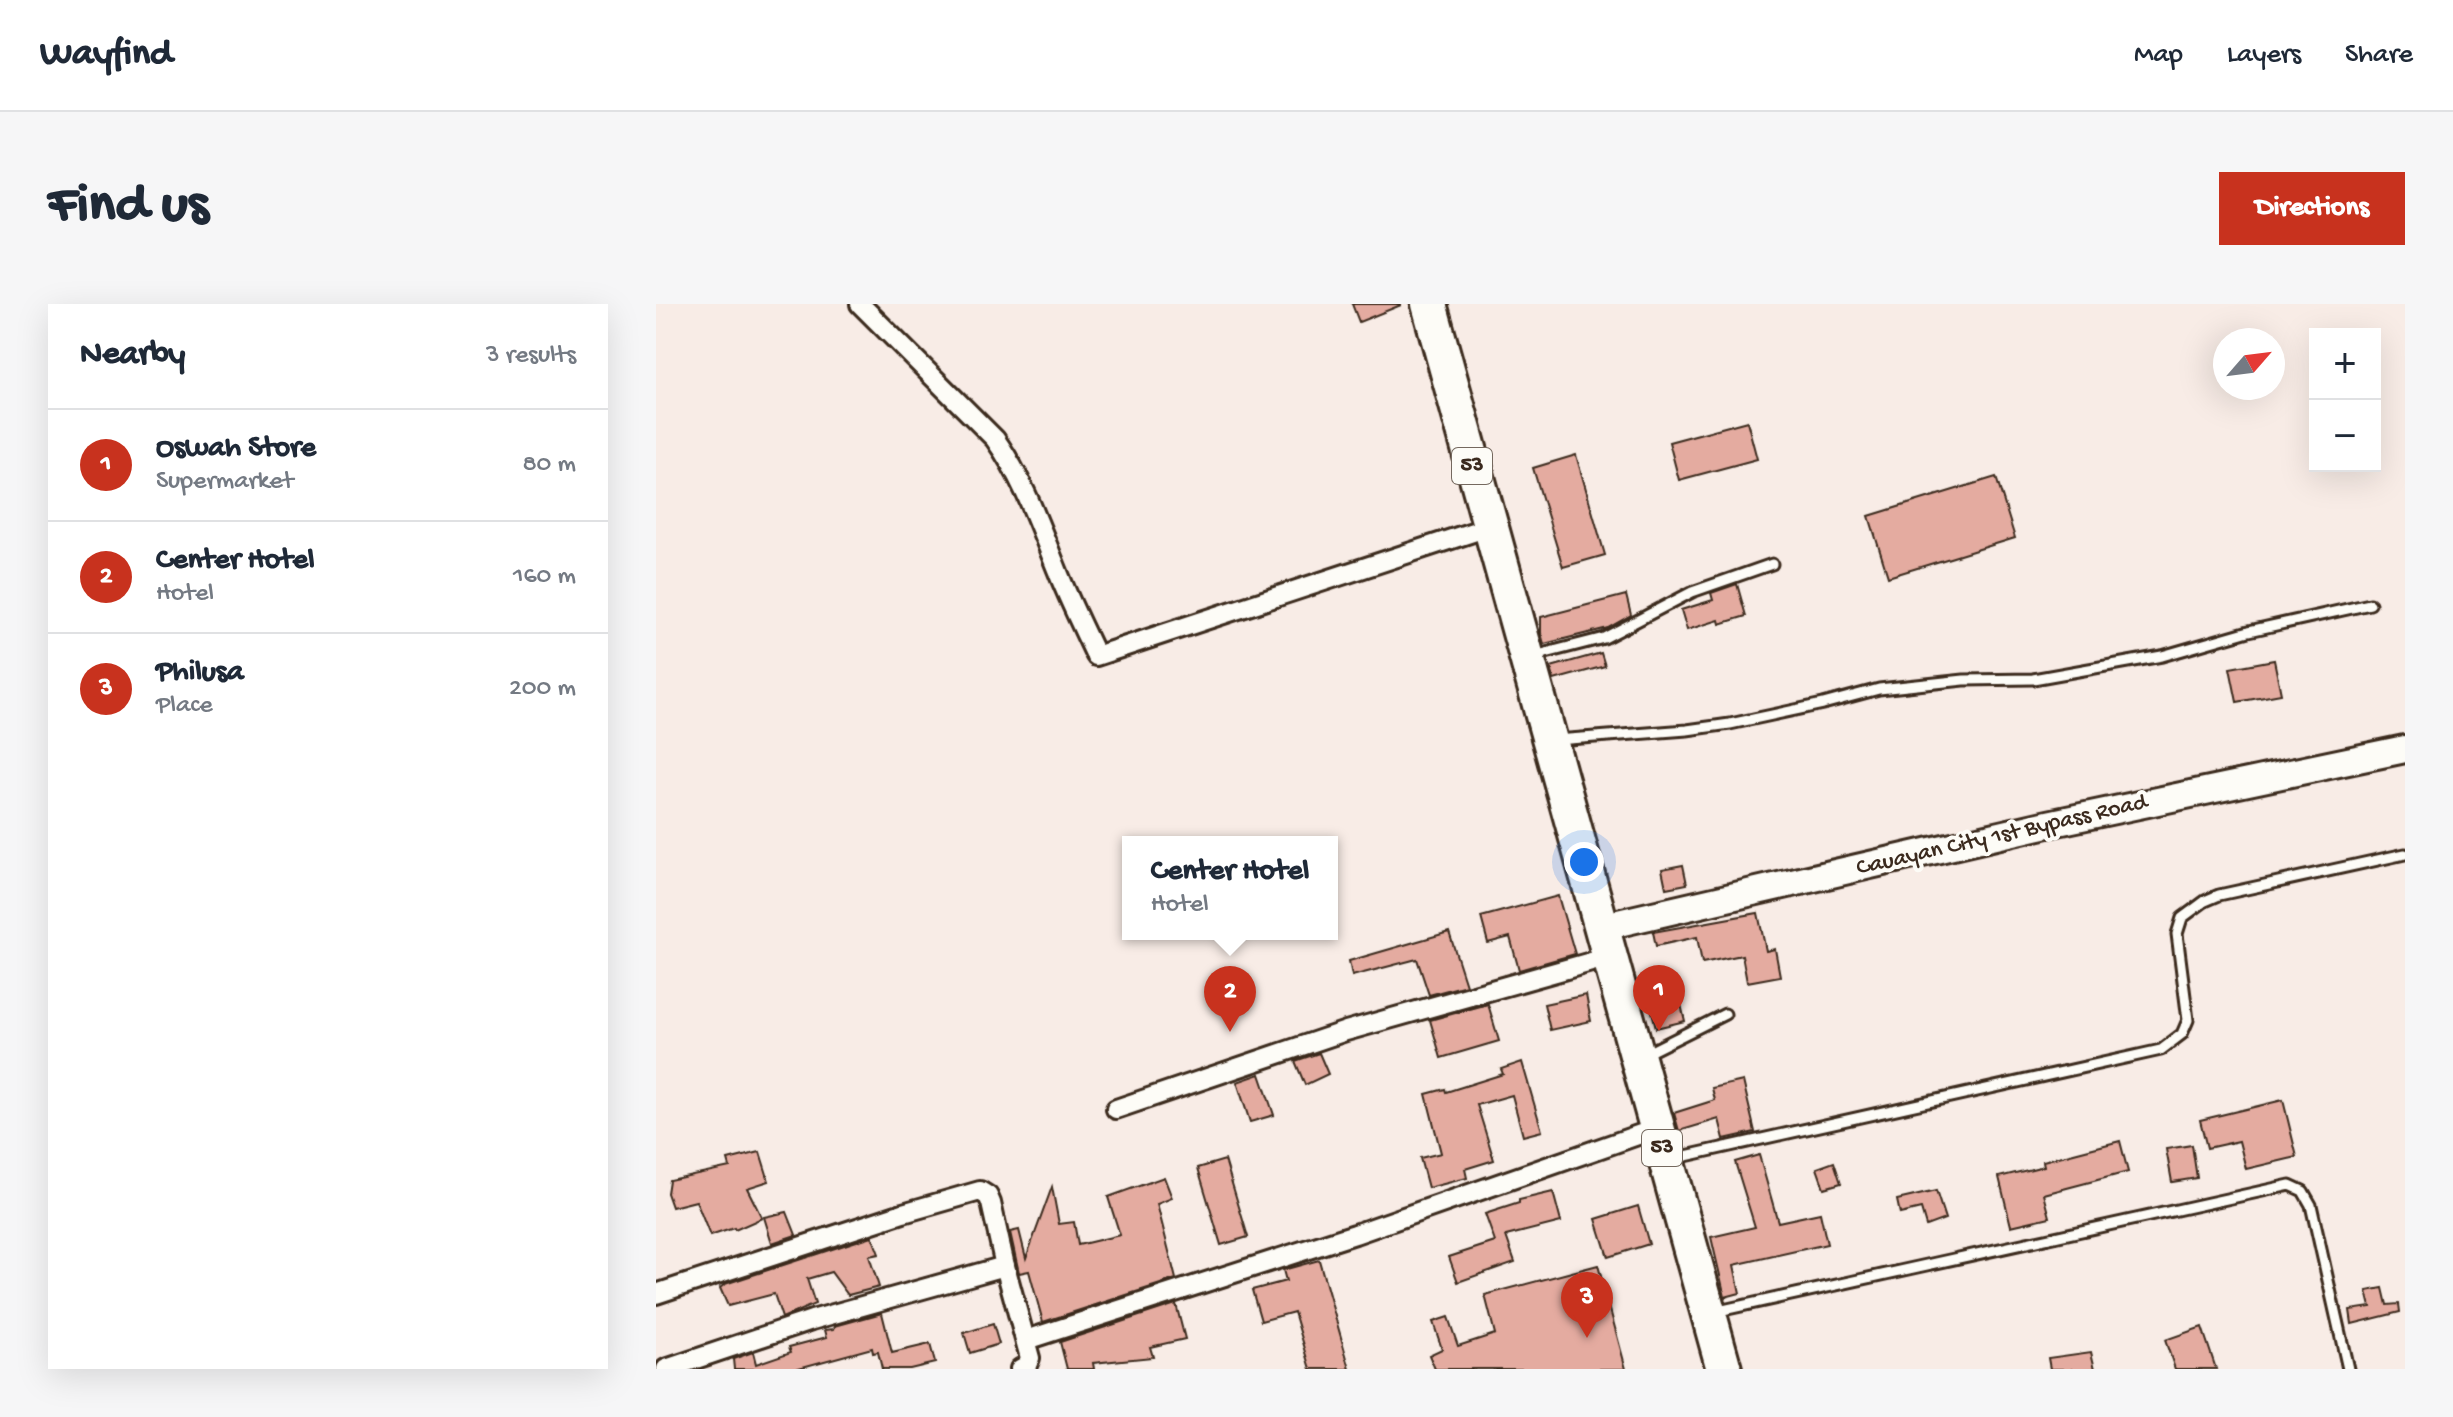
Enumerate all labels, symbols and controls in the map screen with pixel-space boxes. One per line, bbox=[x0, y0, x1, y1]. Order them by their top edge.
text: Wayfind bbox=[40, 33, 172, 77]
text: Map bbox=[2134, 39, 2183, 72]
text: Layers bbox=[2227, 39, 2301, 72]
text: Share bbox=[2345, 39, 2413, 72]
button: Directions bbox=[2219, 172, 2405, 245]
text: Find us bbox=[48, 175, 208, 241]
north arrow bbox=[2213, 328, 2285, 400]
map controls bbox=[2309, 328, 2381, 472]
button: + bbox=[2309, 328, 2381, 400]
text: Nearby bbox=[80, 336, 185, 376]
text: 3 results bbox=[486, 341, 576, 372]
button: − bbox=[2309, 400, 2381, 472]
text: Oswah Store bbox=[156, 432, 316, 467]
road number: 53 bbox=[1452, 448, 1492, 484]
text: 1 bbox=[101, 450, 111, 481]
text: 80 m bbox=[522, 450, 576, 481]
text: Supermarket bbox=[156, 467, 293, 498]
text: Center Hotel bbox=[156, 544, 314, 579]
text: 2 bbox=[100, 562, 112, 593]
text: 160 m bbox=[513, 562, 576, 593]
text: Hotel bbox=[156, 579, 214, 610]
text: Philusa bbox=[156, 656, 244, 691]
text: 3 bbox=[99, 674, 113, 705]
text: 200 m bbox=[509, 674, 576, 705]
text: Place bbox=[156, 691, 213, 722]
street label: Cauayan City 1st Bypass Road bbox=[1854, 788, 2152, 884]
popup bbox=[1122, 836, 1338, 940]
your location bbox=[1564, 842, 1604, 882]
text: Center Hotel bbox=[1151, 855, 1309, 890]
text: Hotel bbox=[1151, 890, 1209, 921]
pin: 1 bbox=[1633, 965, 1685, 1031]
pin: 2 bbox=[1204, 966, 1256, 1032]
road number: 53 bbox=[1642, 1130, 1682, 1166]
pin: 3 bbox=[1561, 1272, 1613, 1338]

